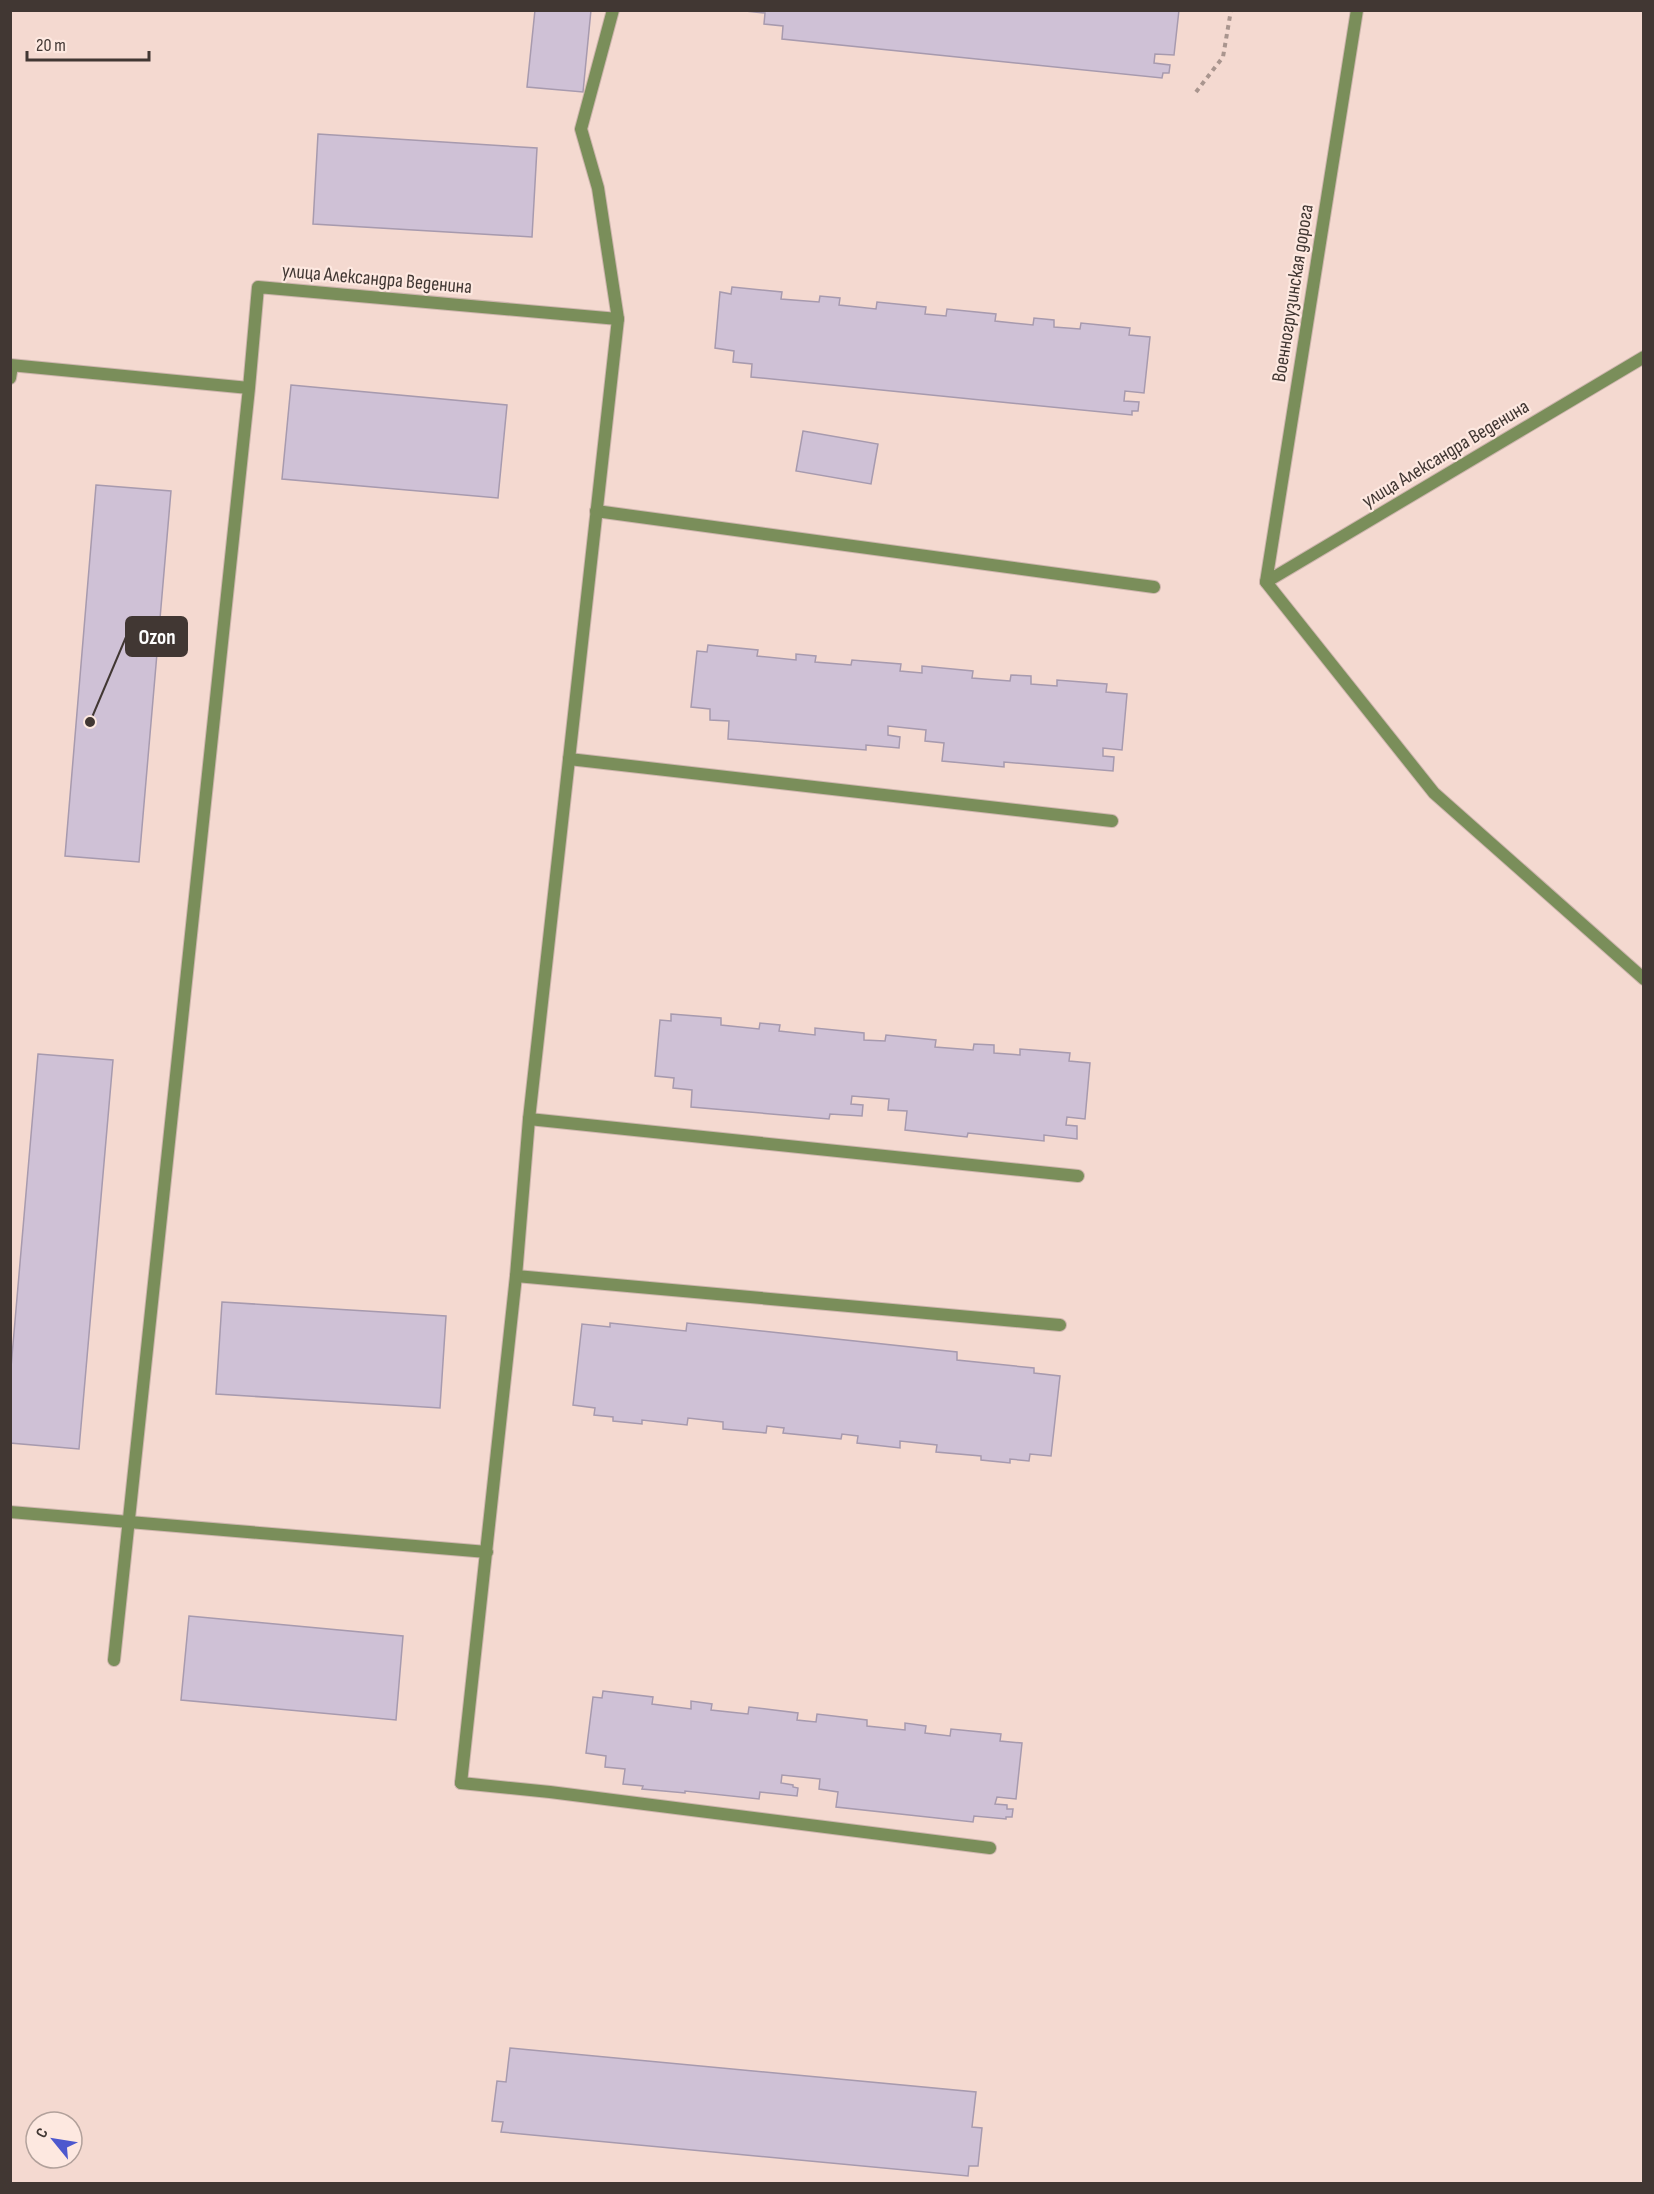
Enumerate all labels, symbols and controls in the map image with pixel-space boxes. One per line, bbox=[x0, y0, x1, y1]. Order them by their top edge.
scale bar bbox=[27, 24, 148, 62]
text: 20 m bbox=[36, 35, 66, 56]
street label: Военногрузинская дорога bbox=[1267, 203, 1319, 384]
street label: улица Александра Веденина bbox=[281, 259, 473, 299]
street label: улица Александра Веденина bbox=[1358, 394, 1533, 513]
callout: Ozon bbox=[126, 617, 187, 656]
text: Ozon bbox=[138, 625, 176, 650]
north arrow bbox=[24, 2110, 84, 2170]
text: С bbox=[32, 2125, 53, 2142]

